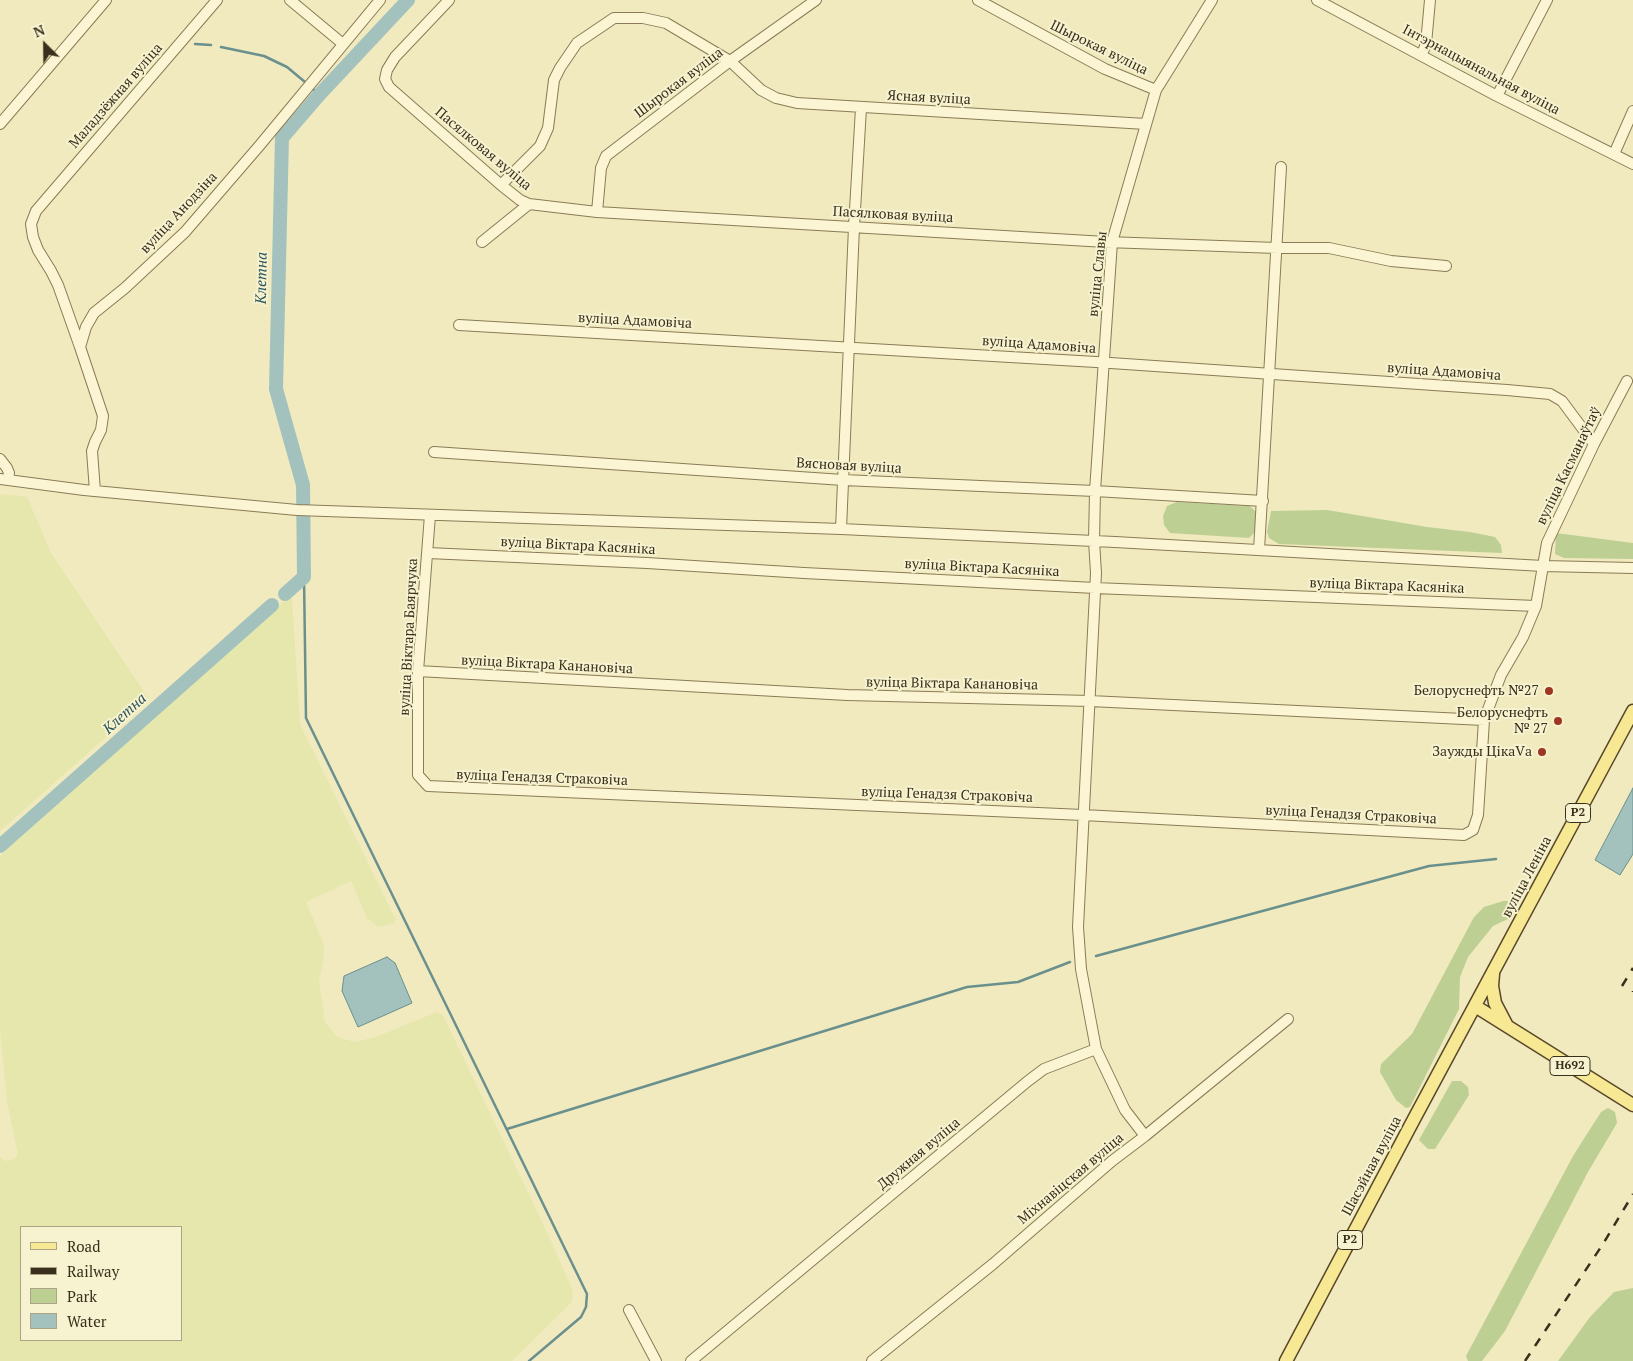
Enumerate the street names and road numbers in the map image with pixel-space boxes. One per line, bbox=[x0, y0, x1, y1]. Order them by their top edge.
street label: Шырокая вуліца bbox=[1048, 17, 1150, 79]
street label: Інтэрнацыянальная вуліца bbox=[1399, 21, 1563, 119]
street label: Маладзёжная вуліца bbox=[66, 40, 166, 152]
street label: Шырокая вуліца bbox=[632, 44, 726, 122]
street label: Ясная вуліца bbox=[887, 87, 971, 109]
street label: Пасялковая вуліца bbox=[431, 104, 535, 194]
street label: вуліца Анодзіна bbox=[137, 169, 221, 257]
street label: Пасялковая вуліца bbox=[832, 203, 954, 227]
street label: вуліца Славы bbox=[1085, 230, 1111, 318]
street label: вуліца Адамовіча bbox=[578, 310, 692, 332]
street label: вуліца Адамовіча bbox=[981, 333, 1097, 357]
street label: вуліца Адамовіча bbox=[1386, 360, 1502, 384]
street label: вуліца Касманаўтаў bbox=[1533, 404, 1605, 528]
street label: Вясновая вуліца bbox=[796, 455, 902, 477]
street label: вуліца Віктара Касяніка bbox=[500, 534, 656, 558]
street label: вуліца Віктара Касяніка bbox=[904, 556, 1060, 580]
street label: вуліца Віктара Баярчука bbox=[396, 558, 422, 716]
street label: вуліца Віктара Касяніка bbox=[1309, 575, 1465, 597]
street label: вуліца Віктара Канановіча bbox=[461, 652, 633, 678]
street label: вуліца Віктара Канановіча bbox=[866, 674, 1038, 694]
street label: вуліца Генадзя Страковіча bbox=[456, 767, 628, 789]
street label: вуліца Генадзя Страковіча bbox=[861, 784, 1033, 806]
street label: вуліца Генадзя Страковіча bbox=[1265, 802, 1437, 828]
road number: Р2 bbox=[1566, 804, 1590, 822]
street label: вуліца Леніна bbox=[1499, 833, 1555, 921]
road number: Н692 bbox=[1550, 1056, 1590, 1076]
street label: Шасэйная вуліца bbox=[1339, 1113, 1405, 1219]
street label: Дружная вуліца bbox=[874, 1115, 964, 1193]
street label: Міхнавіцская вуліца bbox=[1015, 1130, 1127, 1228]
road number: Р2 bbox=[1338, 1230, 1362, 1250]

